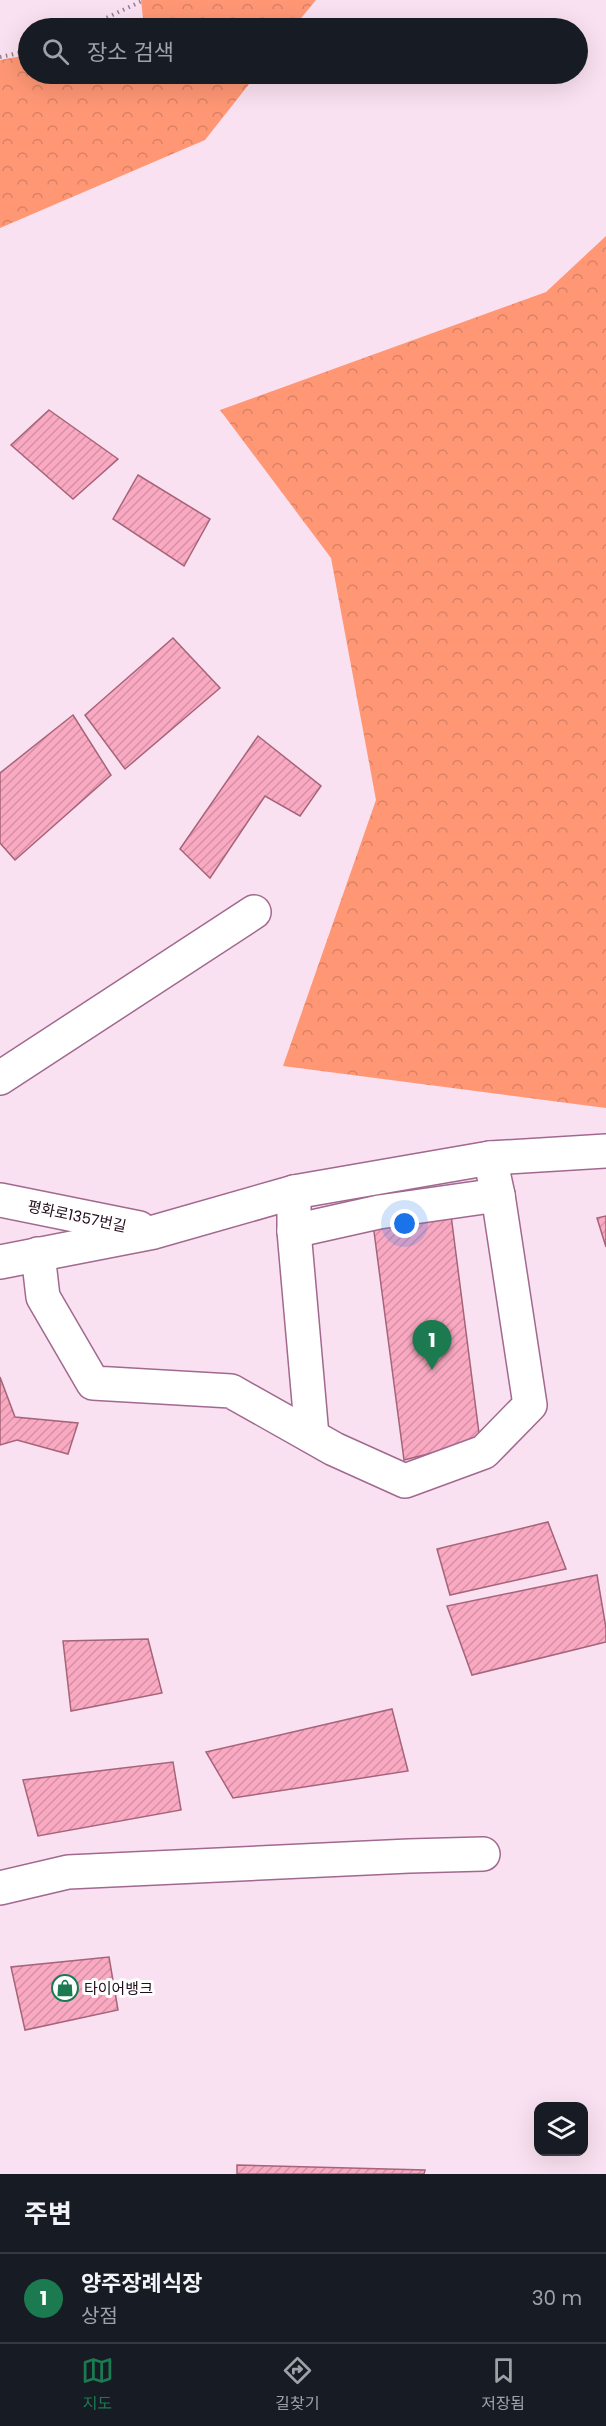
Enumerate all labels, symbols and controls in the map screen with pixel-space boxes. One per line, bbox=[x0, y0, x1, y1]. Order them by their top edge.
search box bbox=[18, 18, 588, 84]
icon: search bbox=[39, 35, 72, 68]
text: 장소 검색 bbox=[87, 37, 174, 68]
street label: 평화로1357번길 bbox=[26, 1195, 128, 1237]
your location bbox=[390, 1209, 419, 1238]
pin: 1 bbox=[412, 1320, 452, 1370]
shop icon: 타이어뱅크 bbox=[50, 1973, 80, 2003]
place label: 타이어뱅크 bbox=[84, 1978, 153, 1999]
map controls bbox=[534, 2102, 588, 2156]
button: layers bbox=[534, 2102, 588, 2156]
text: 주변 bbox=[24, 2196, 72, 2232]
text: 양주장례식장 bbox=[81, 2268, 202, 2299]
text: 1 bbox=[40, 2284, 47, 2312]
text: 30 m bbox=[532, 2284, 582, 2312]
text: 상점 bbox=[81, 2302, 118, 2330]
tab: 지도 bbox=[81, 2354, 114, 2416]
tab: 길찾기 bbox=[275, 2354, 319, 2416]
tab: 저장됨 bbox=[481, 2354, 525, 2416]

